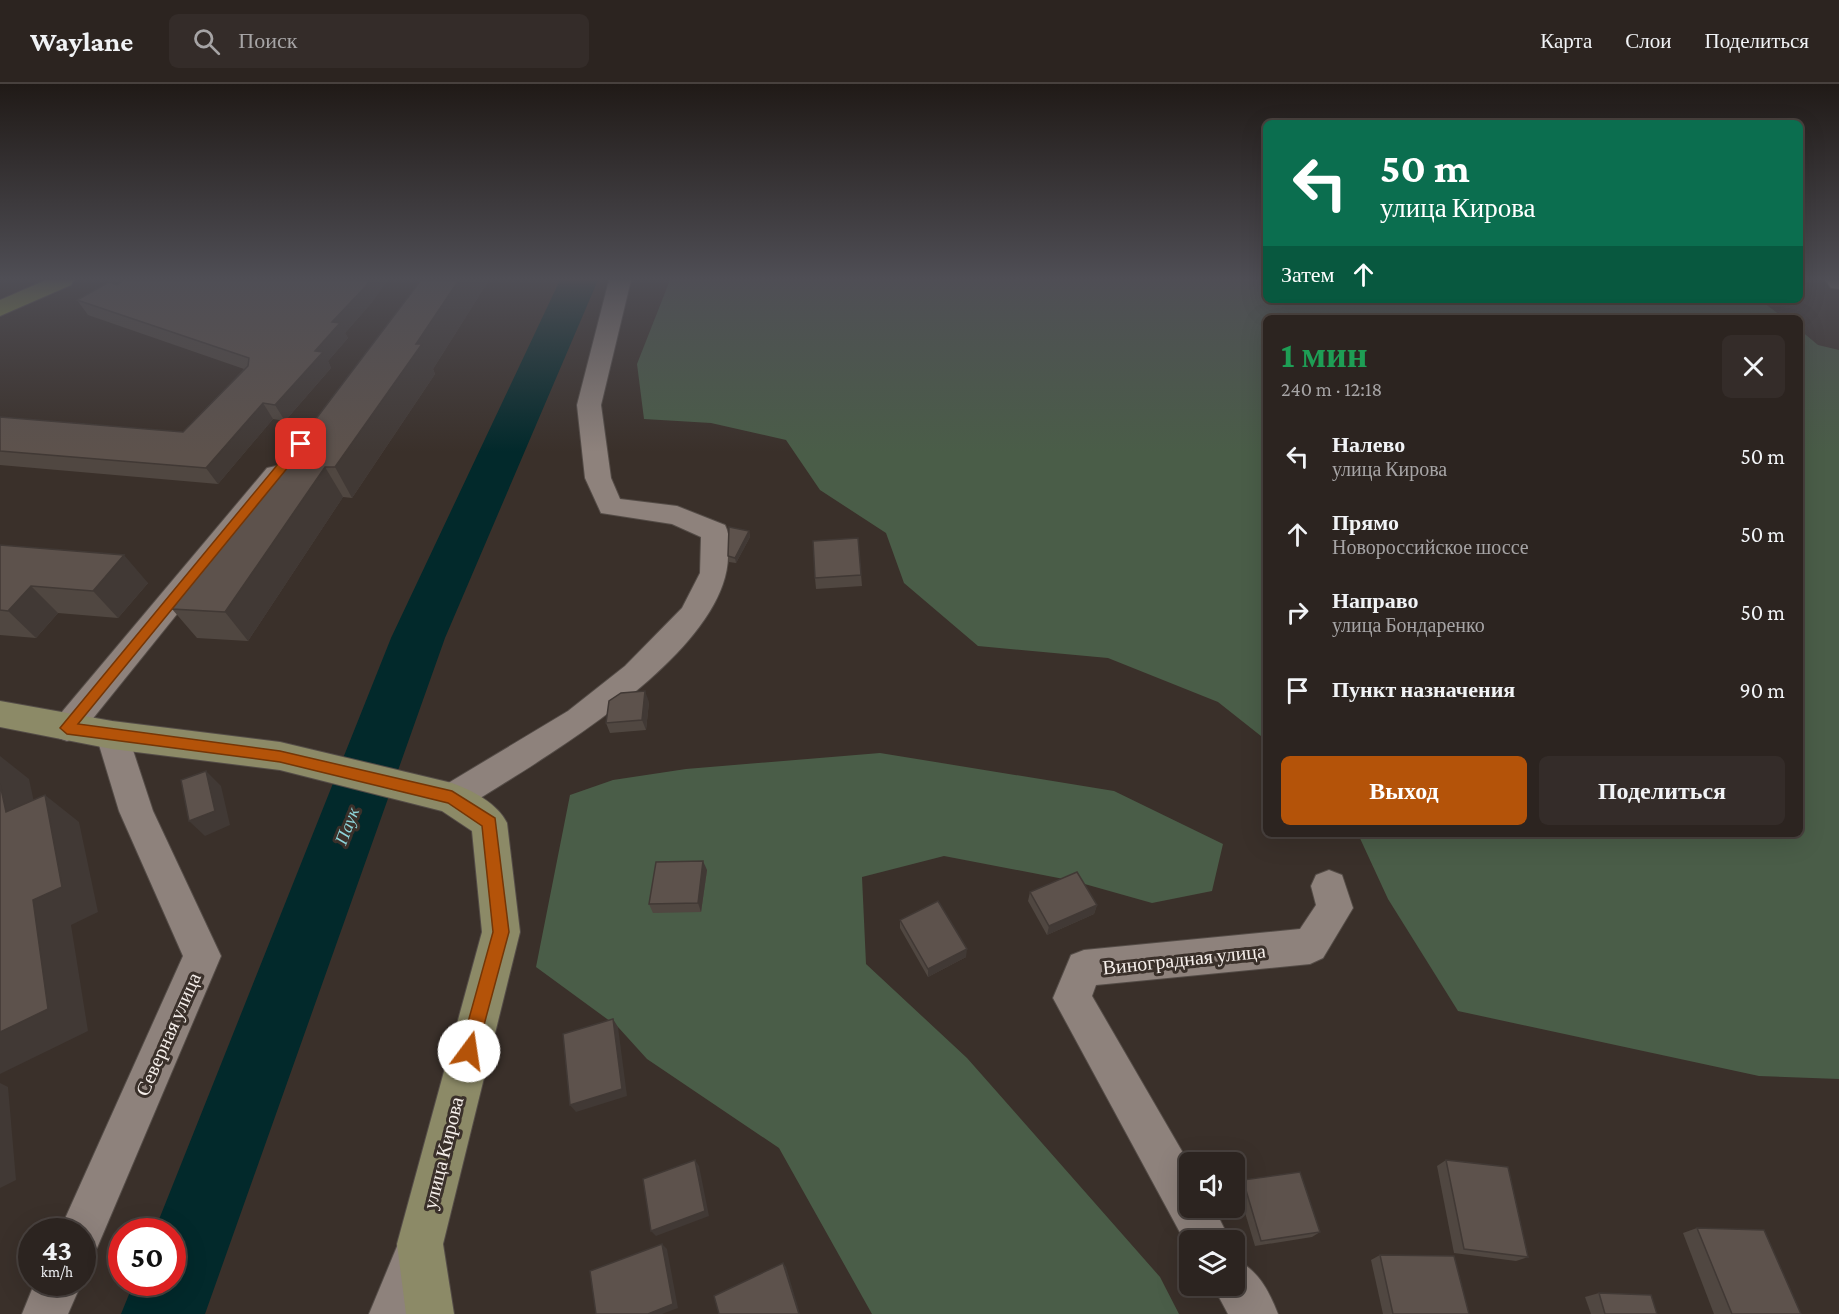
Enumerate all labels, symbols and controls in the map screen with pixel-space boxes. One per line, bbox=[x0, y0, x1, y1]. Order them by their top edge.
search box bbox=[169, 14, 589, 68]
icon: search bbox=[190, 25, 223, 58]
text: Waylane bbox=[30, 26, 133, 57]
text: Поиск bbox=[238, 28, 297, 53]
text: Карта bbox=[1540, 29, 1592, 53]
text: Слои bbox=[1625, 29, 1671, 53]
text: Поделиться bbox=[1704, 29, 1809, 53]
icon: left bbox=[1281, 144, 1359, 222]
text: 50 m bbox=[1380, 144, 1470, 191]
text: улица Кирова bbox=[1380, 193, 1536, 223]
icon: ahead bbox=[1347, 258, 1380, 291]
text: Затем bbox=[1281, 262, 1335, 287]
text: 1 мин bbox=[1281, 335, 1367, 375]
button: close bbox=[1722, 335, 1785, 398]
text: 240 m · 12:18 bbox=[1281, 378, 1382, 400]
pin bbox=[275, 418, 326, 469]
icon: arrive bbox=[284, 427, 317, 460]
text: Налево bbox=[1332, 432, 1405, 457]
icon: left bbox=[1281, 440, 1314, 473]
text: 50 m bbox=[1740, 444, 1785, 469]
text: улица Кирова bbox=[1332, 458, 1447, 480]
text: Прямо bbox=[1332, 510, 1399, 535]
icon: ahead bbox=[1281, 518, 1314, 551]
text: 50 m bbox=[1740, 522, 1785, 547]
text: Новороссийское шоссе bbox=[1332, 536, 1529, 558]
text: Направо bbox=[1332, 588, 1418, 613]
icon: right bbox=[1281, 596, 1314, 629]
text: 50 m bbox=[1740, 600, 1785, 625]
text: улица Бондаренко bbox=[1332, 614, 1485, 636]
icon: arrive bbox=[1281, 674, 1314, 707]
text: Пункт назначения bbox=[1332, 677, 1515, 702]
text: 90 m bbox=[1740, 678, 1785, 703]
button: Выход bbox=[1281, 756, 1527, 825]
button: Поделиться bbox=[1539, 756, 1785, 825]
water label: Паук bbox=[330, 804, 363, 848]
street label: Виноградная улица bbox=[1101, 939, 1267, 980]
street label: Северная улица bbox=[131, 969, 206, 1099]
position arrow bbox=[437, 1019, 501, 1083]
street label: улица Кирова bbox=[418, 1094, 469, 1212]
map controls bbox=[1179, 1152, 1245, 1296]
button: sound bbox=[1179, 1152, 1245, 1218]
speed limit sign: 50 bbox=[108, 1218, 186, 1296]
button: layers bbox=[1179, 1230, 1245, 1296]
text: 43 bbox=[42, 1233, 72, 1266]
text: km/h bbox=[41, 1264, 73, 1280]

